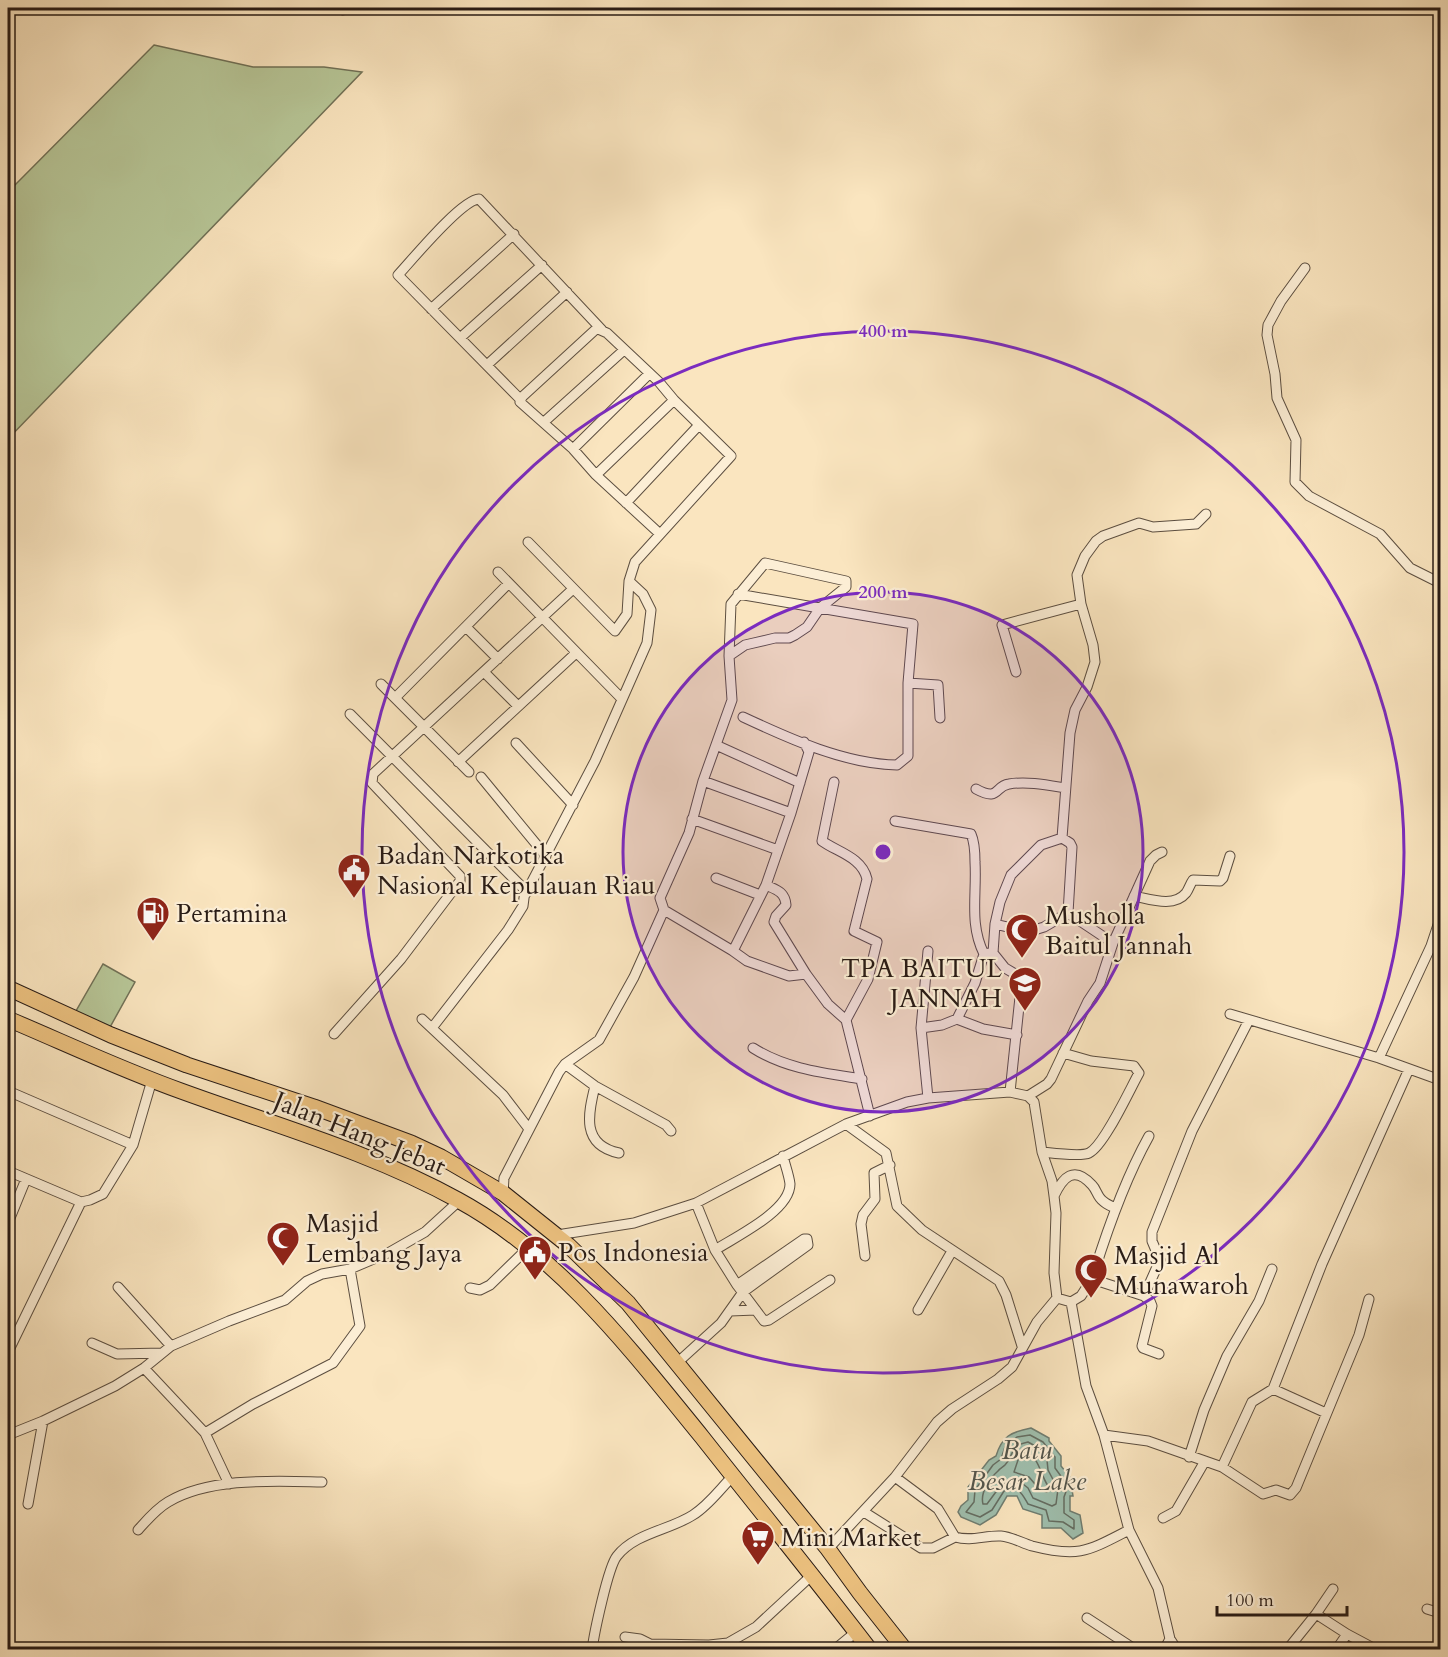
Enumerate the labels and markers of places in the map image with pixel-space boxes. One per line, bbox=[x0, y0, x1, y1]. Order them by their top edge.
place label: Badan Narkotika Nasional Kepulauan Riau bbox=[377, 838, 655, 903]
centre of rings bbox=[873, 842, 893, 862]
public building icon: Badan Narkotika Nasional Kepulauan Riau bbox=[336, 852, 372, 899]
fuel station icon: Pertamina bbox=[135, 895, 171, 942]
place label: Pertamina bbox=[176, 896, 287, 931]
place label: Musholla Baitul Jannah bbox=[1045, 898, 1192, 963]
mosque icon: Musholla Baitul Jannah bbox=[1004, 912, 1040, 959]
place label: TPA BAITUL JANNAH bbox=[841, 951, 1002, 1016]
school or university icon: TPA BAITUL JANNAH bbox=[1007, 965, 1043, 1012]
place label: Masjid Lembang Jaya bbox=[306, 1206, 462, 1271]
mosque icon: Masjid Lembang Jaya bbox=[265, 1220, 301, 1267]
public building icon: Pos Indonesia bbox=[517, 1234, 553, 1281]
place label: Pos Indonesia bbox=[558, 1235, 708, 1270]
place label: Masjid Al Munawaroh bbox=[1114, 1238, 1249, 1303]
mosque icon: Masjid Al Munawaroh bbox=[1073, 1252, 1109, 1299]
supermarket icon: Mini Market bbox=[740, 1519, 776, 1566]
place label: Mini Market bbox=[781, 1520, 921, 1555]

